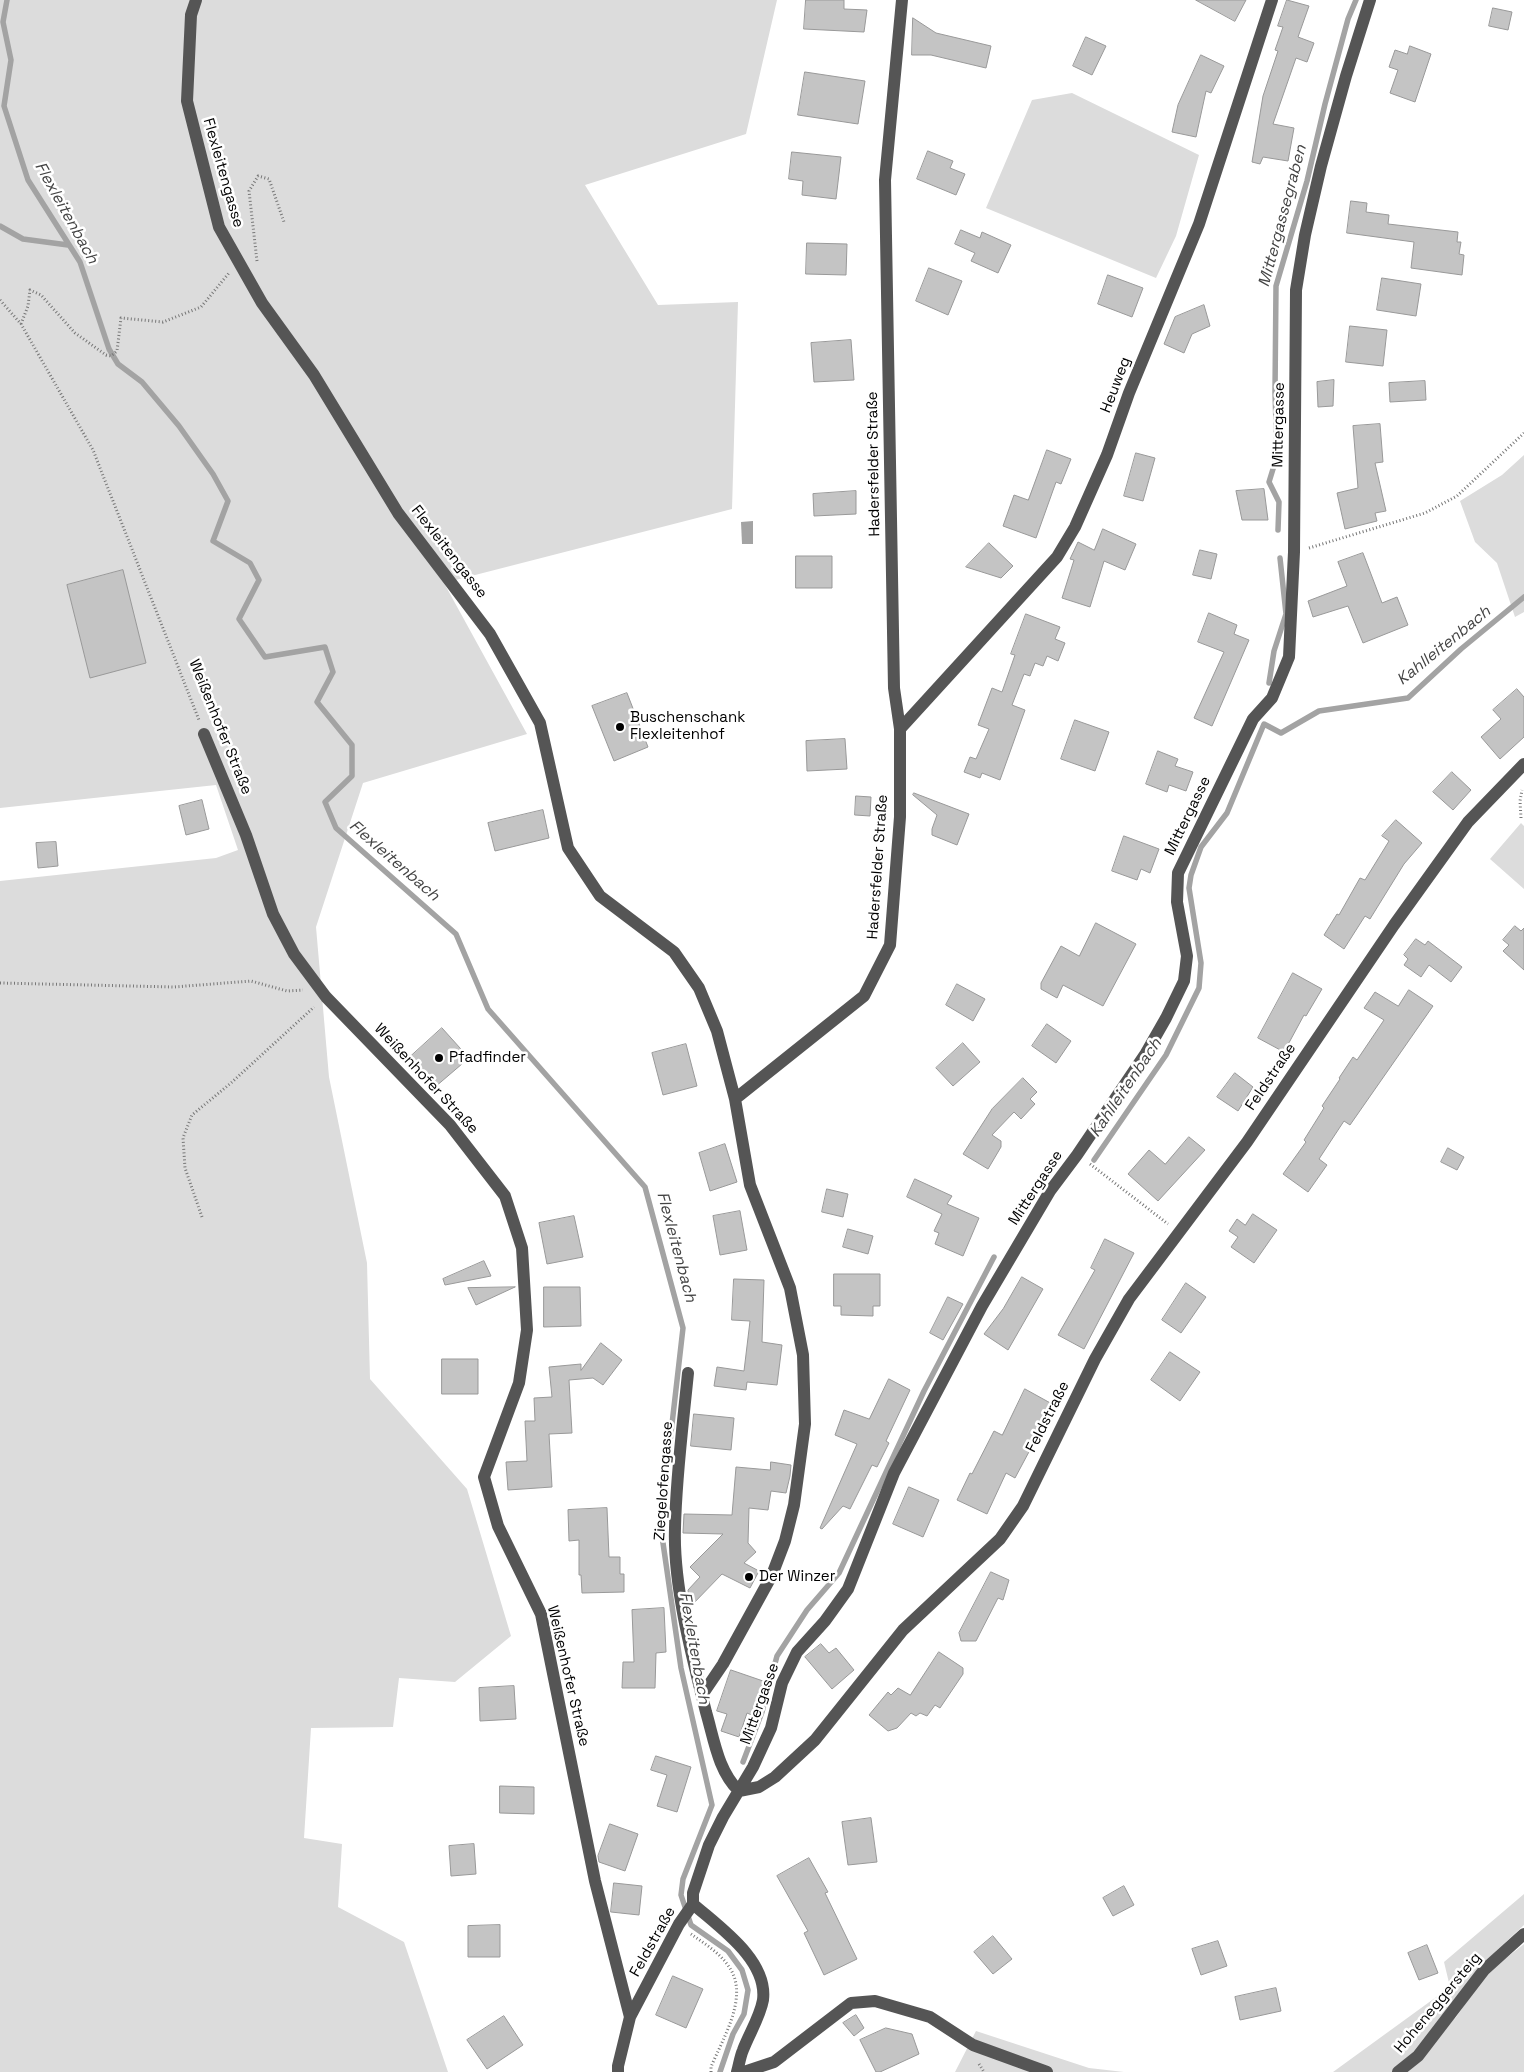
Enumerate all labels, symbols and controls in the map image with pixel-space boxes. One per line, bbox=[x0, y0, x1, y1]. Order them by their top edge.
street label: Flexleitengasse bbox=[199, 116, 247, 230]
water label: Mittergassegraben bbox=[1255, 143, 1311, 289]
water label: Flexleitenbach bbox=[30, 159, 102, 267]
street label: Heuweg bbox=[1097, 355, 1135, 415]
street label: Mittergasse bbox=[1269, 382, 1289, 468]
street label: Hadersfelder Straße bbox=[864, 391, 884, 537]
street label: Flexleitengasse bbox=[407, 502, 491, 602]
water label: Kahlleitenbach bbox=[1393, 602, 1495, 690]
street label: Weißenhofer Straße bbox=[185, 657, 255, 797]
place label: Buschenschank Flexleitenhof bbox=[630, 709, 745, 744]
marker: Buschenschank Flexleitenhof bbox=[614, 721, 626, 733]
street label: Mittergasse bbox=[1161, 774, 1215, 858]
street label: Hadersfelder Straße bbox=[864, 794, 892, 940]
water label: Flexleitenbach bbox=[345, 817, 443, 905]
street label: Weißenhofer Straße bbox=[370, 1020, 482, 1138]
water label: Kahlleitenbach bbox=[1086, 1035, 1166, 1141]
street label: Feldstraße bbox=[1242, 1040, 1300, 1114]
place label: Pfadfinder bbox=[449, 1049, 526, 1067]
marker: Pfadfinder bbox=[433, 1052, 445, 1064]
street label: Mittergasse bbox=[1005, 1147, 1067, 1229]
water label: Flexleitenbach bbox=[652, 1190, 700, 1304]
street label: Feldstraße bbox=[1022, 1379, 1074, 1455]
street label: Ziegelofengasse bbox=[651, 1421, 677, 1541]
place label: Der Winzer bbox=[759, 1568, 835, 1586]
marker: Der Winzer bbox=[743, 1571, 755, 1583]
water label: Flexleitenbach bbox=[675, 1591, 713, 1705]
street label: Weißenhofer Straße bbox=[543, 1604, 593, 1748]
street label: Mittergasse bbox=[737, 1661, 783, 1747]
street label: Feldstraße bbox=[626, 1904, 680, 1980]
street label: Hoheneggersteig bbox=[1391, 1949, 1485, 2057]

